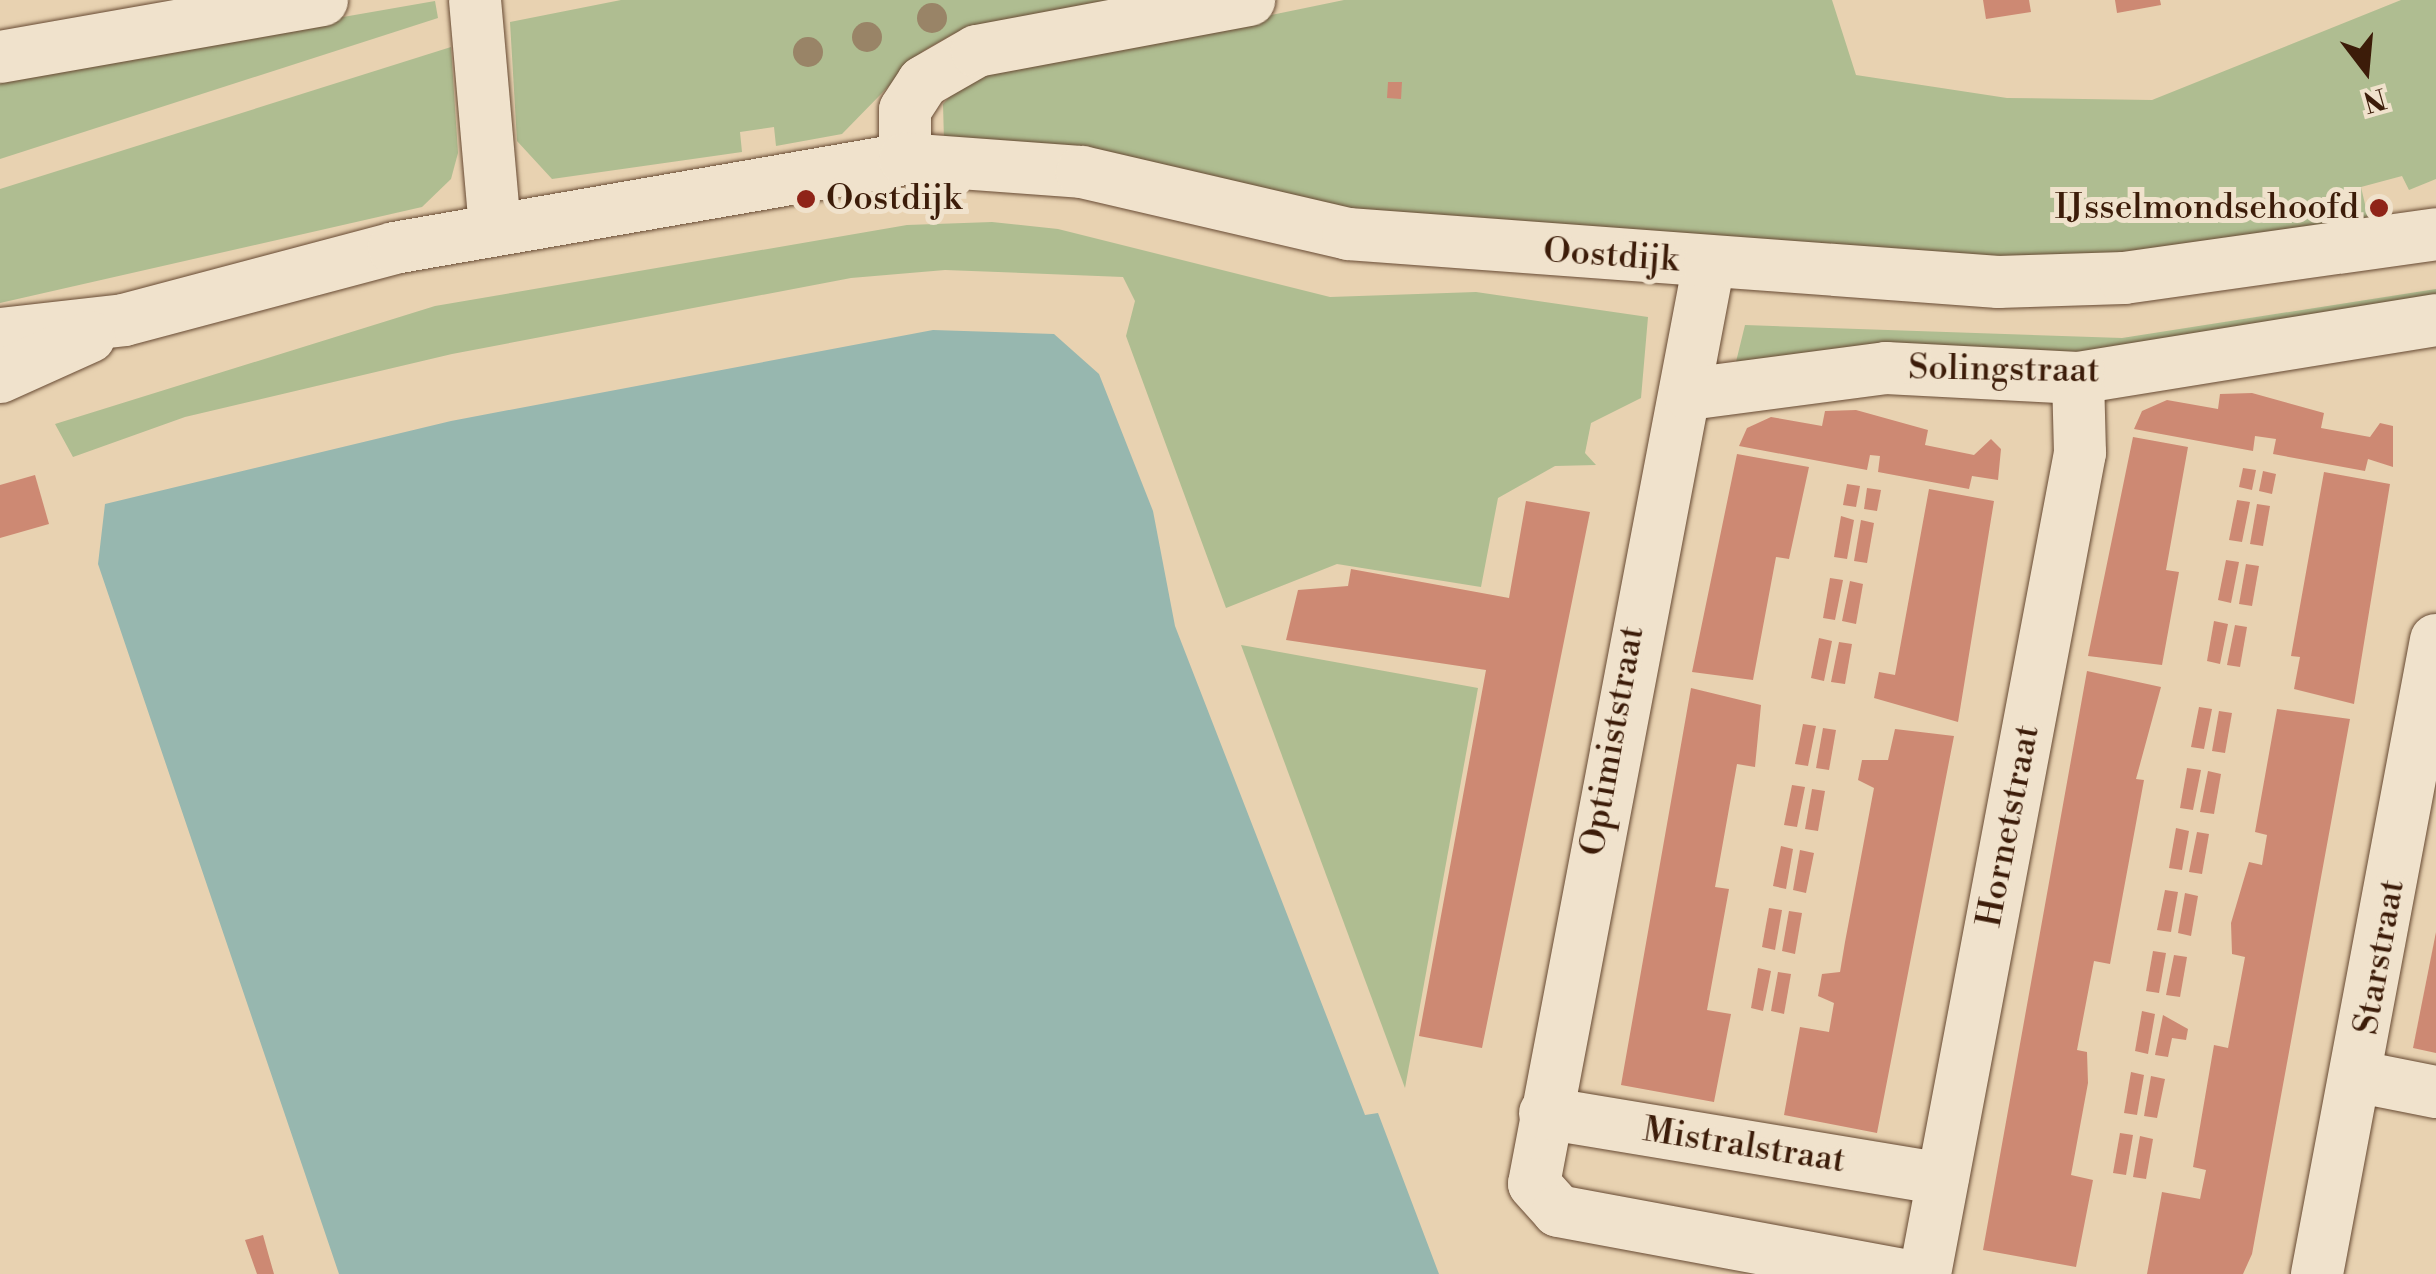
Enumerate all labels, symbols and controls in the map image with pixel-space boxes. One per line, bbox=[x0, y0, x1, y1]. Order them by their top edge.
north arrow bbox=[2316, 20, 2416, 120]
text: N bbox=[2359, 79, 2390, 119]
place label: Oostdijk bbox=[826, 178, 962, 220]
place label: IJsselmondsehoofd bbox=[2055, 187, 2359, 229]
marker: Oostdijk bbox=[795, 188, 817, 210]
marker: IJsselmondsehoofd bbox=[2368, 197, 2390, 219]
street label: Oostdijk bbox=[1542, 230, 1680, 282]
street label: Solingstraat bbox=[1908, 347, 2100, 393]
street label: Optimiststraat bbox=[1572, 623, 1654, 859]
street label: Hornetstraat bbox=[1969, 721, 2049, 931]
street label: Starstraat bbox=[2346, 876, 2414, 1038]
street label: Mistralstraat bbox=[1640, 1109, 1848, 1183]

